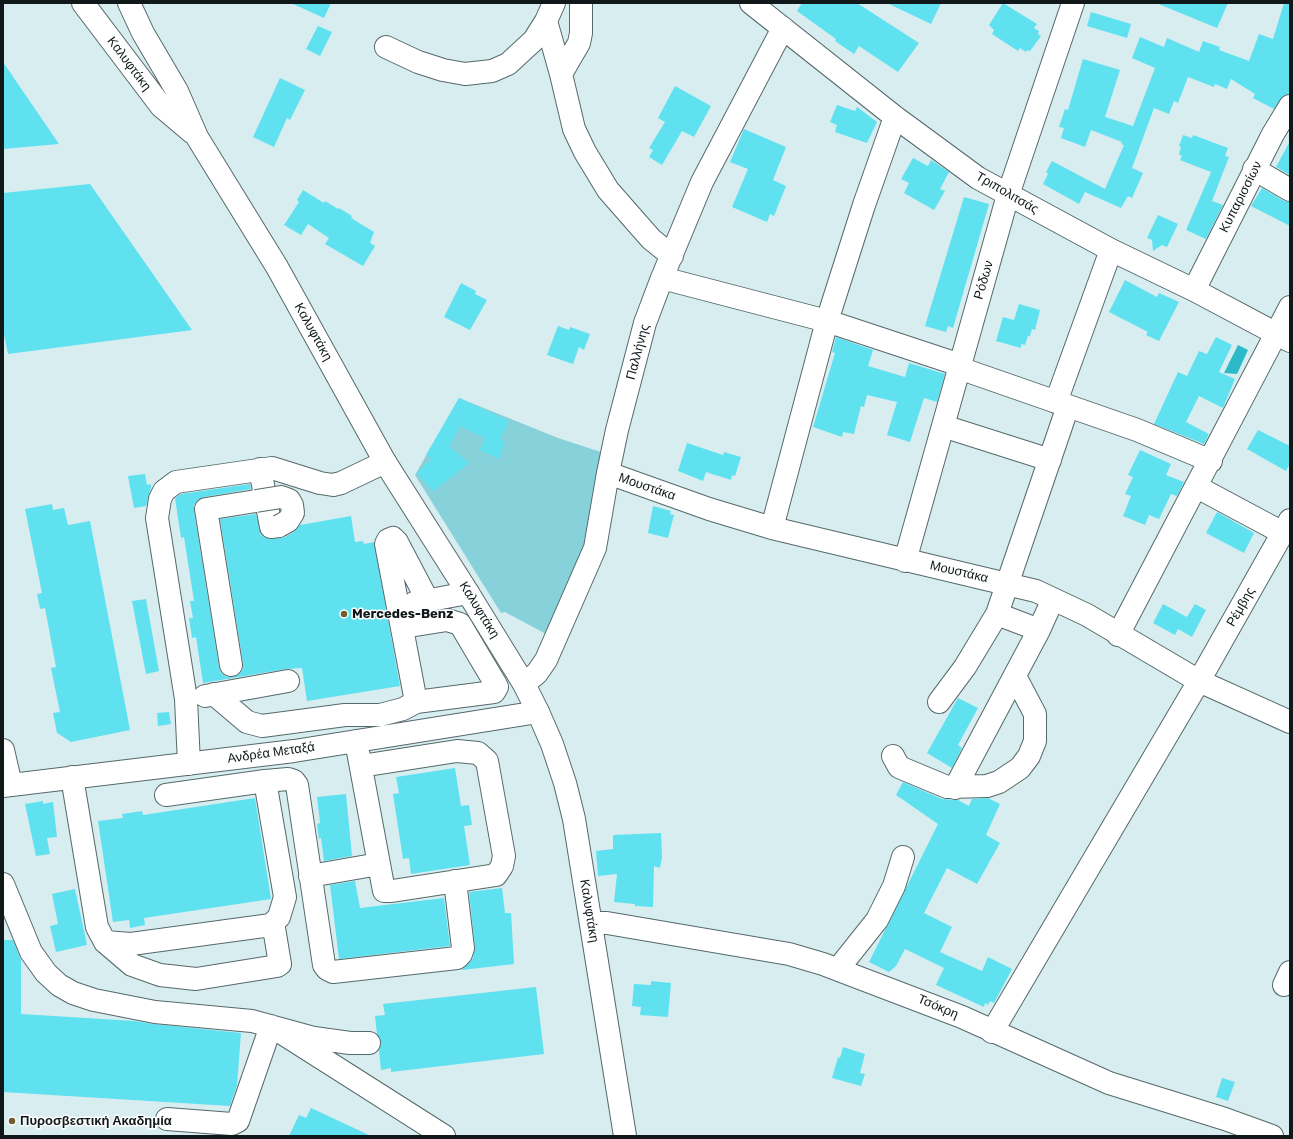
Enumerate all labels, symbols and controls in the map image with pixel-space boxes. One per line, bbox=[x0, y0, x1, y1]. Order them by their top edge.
street label: Καλυφτάκη bbox=[104, 34, 154, 94]
street label: Κυπαρισσίων bbox=[1216, 159, 1266, 235]
street label: Τριπολιτσάς bbox=[973, 169, 1041, 217]
street label: Ρόδων bbox=[971, 259, 997, 301]
street label: Καλυφτάκη bbox=[291, 300, 335, 364]
street label: Παλλήνης bbox=[623, 322, 653, 382]
street label: Μουστάκα bbox=[616, 470, 678, 504]
street label: Μουστάκα bbox=[928, 558, 990, 586]
street label: Καλυφτάκη bbox=[455, 579, 503, 641]
street label: Ρέμβης bbox=[1224, 585, 1258, 629]
place label: Mercedes-Benz bbox=[352, 606, 453, 622]
marker: Mercedes-Benz bbox=[339, 609, 349, 619]
street label: Ανδρέα Μεταξά bbox=[226, 739, 316, 767]
street label: Καλυφτάκη bbox=[576, 878, 602, 944]
street label: Τσόκρη bbox=[915, 991, 961, 1023]
place label: Πυροσβεστική Ακαδημία bbox=[20, 1113, 172, 1129]
marker: Πυροσβεστική Ακαδημία bbox=[7, 1116, 17, 1126]

